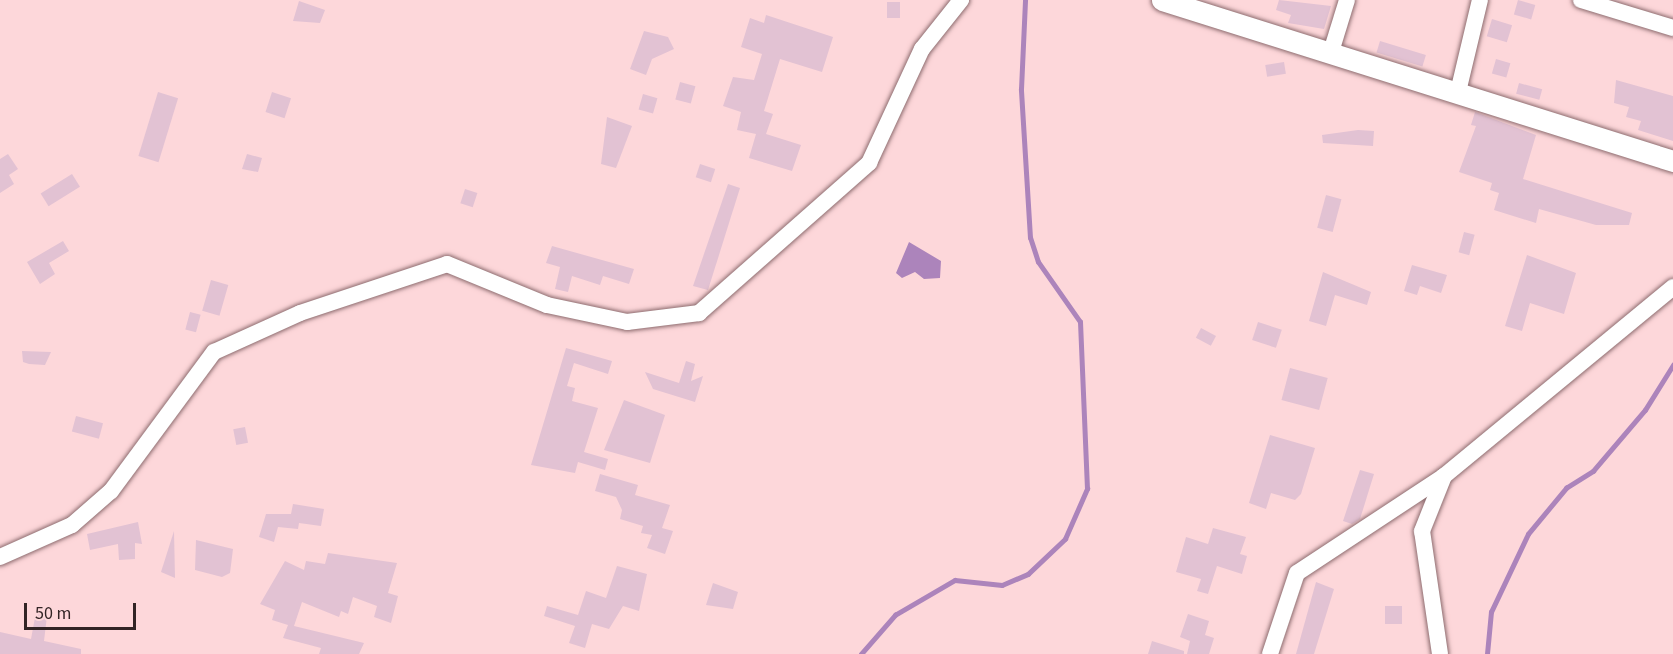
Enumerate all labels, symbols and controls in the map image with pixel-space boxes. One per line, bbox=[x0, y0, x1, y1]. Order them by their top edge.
scale bar bbox=[27, 591, 140, 629]
text: 50 m bbox=[35, 601, 71, 626]

